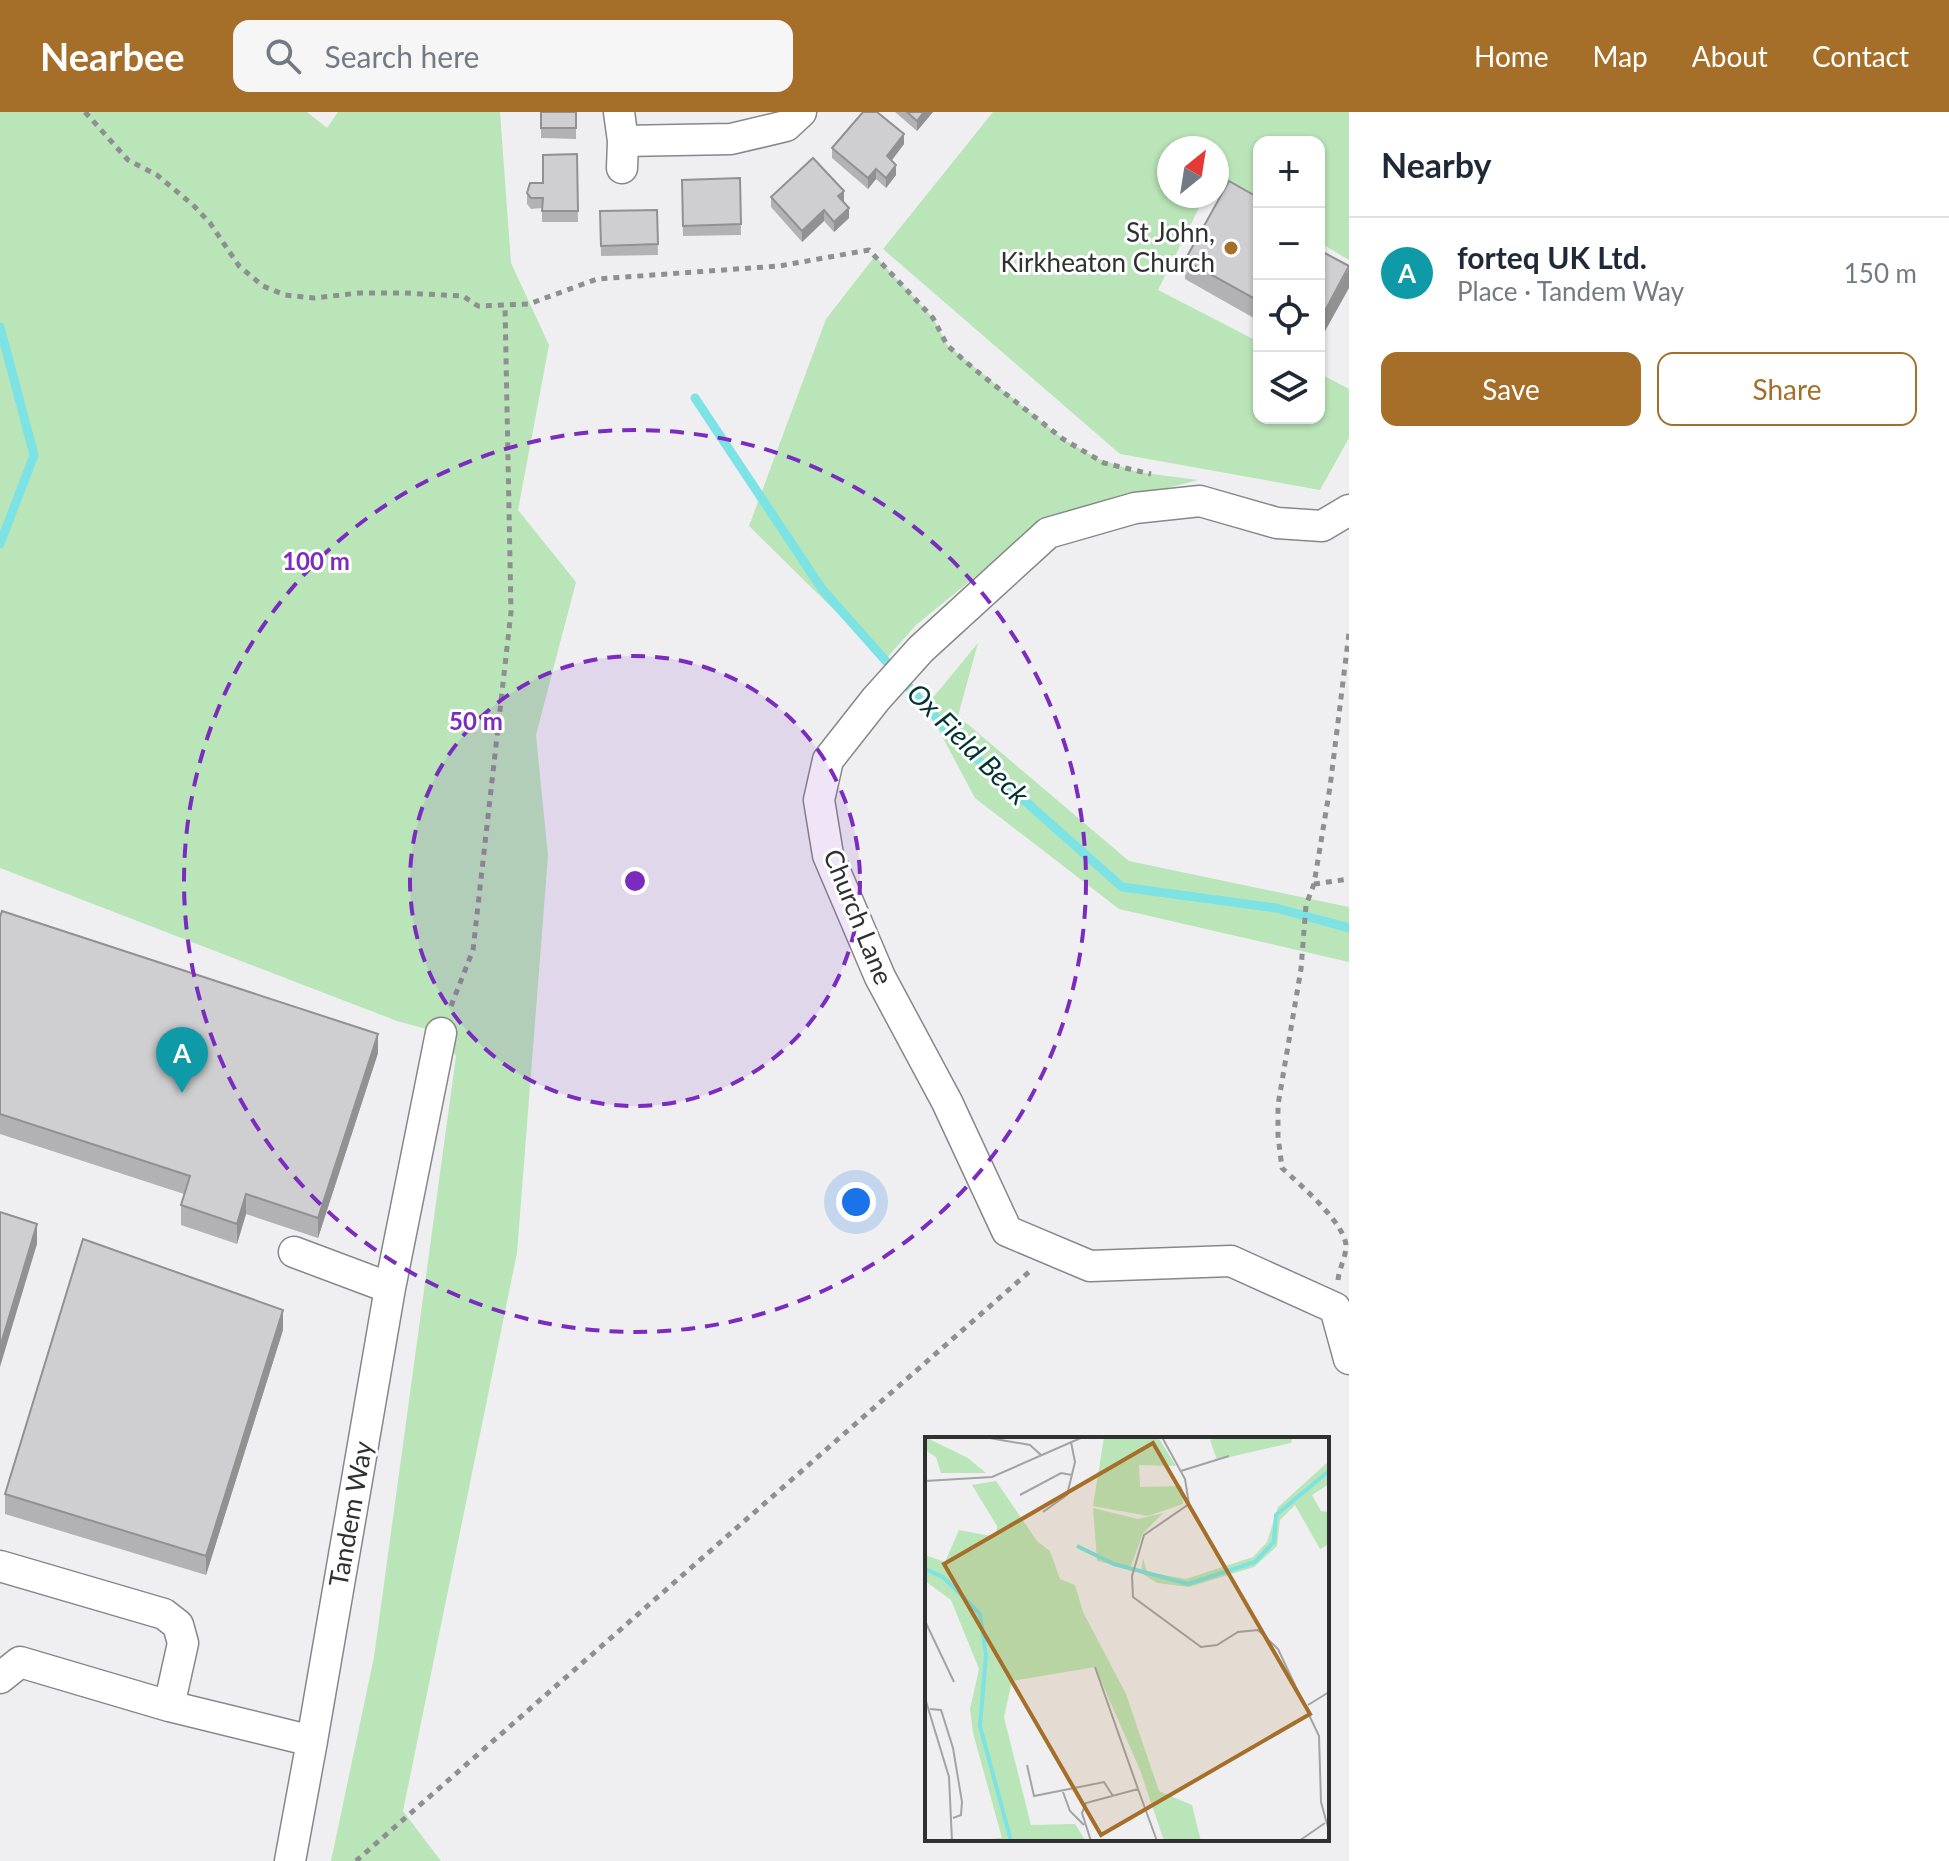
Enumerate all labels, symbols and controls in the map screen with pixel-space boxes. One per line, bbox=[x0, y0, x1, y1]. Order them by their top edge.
search box bbox=[233, 20, 793, 92]
text: Nearbee bbox=[40, 33, 185, 79]
icon: search bbox=[261, 34, 305, 78]
text: Search here bbox=[325, 38, 479, 74]
text: Home bbox=[1474, 39, 1549, 73]
text: Map bbox=[1593, 39, 1648, 73]
text: About bbox=[1692, 39, 1768, 73]
text: Contact bbox=[1812, 39, 1909, 73]
north arrow bbox=[1157, 136, 1229, 208]
map controls bbox=[1253, 136, 1325, 424]
button: + bbox=[1253, 136, 1325, 208]
text: Nearby bbox=[1381, 144, 1492, 185]
button: − bbox=[1253, 208, 1325, 280]
place label: St John, Kirkheaton Church bbox=[1000, 216, 1215, 278]
marker: St John, Kirkheaton Church bbox=[1222, 239, 1240, 257]
text: forteq UK Ltd. bbox=[1457, 239, 1647, 275]
text: A bbox=[1398, 257, 1416, 289]
text: 150 m bbox=[1844, 257, 1917, 289]
text: Place · Tandem Way bbox=[1457, 275, 1684, 307]
button: locate bbox=[1253, 280, 1325, 352]
button: layers bbox=[1253, 352, 1325, 424]
button: Save bbox=[1381, 352, 1641, 426]
button: Share bbox=[1657, 352, 1917, 426]
text: 100 m bbox=[282, 546, 350, 575]
water label: Ox Field Beck bbox=[901, 675, 1037, 812]
text: 50 m bbox=[449, 706, 503, 735]
street label: Church Lane bbox=[817, 844, 901, 989]
centre of rings bbox=[621, 867, 649, 895]
pin: A bbox=[156, 1027, 208, 1093]
your location bbox=[836, 1182, 876, 1222]
inset map bbox=[925, 1437, 1329, 1841]
street label: Tandem Way bbox=[321, 1438, 379, 1589]

